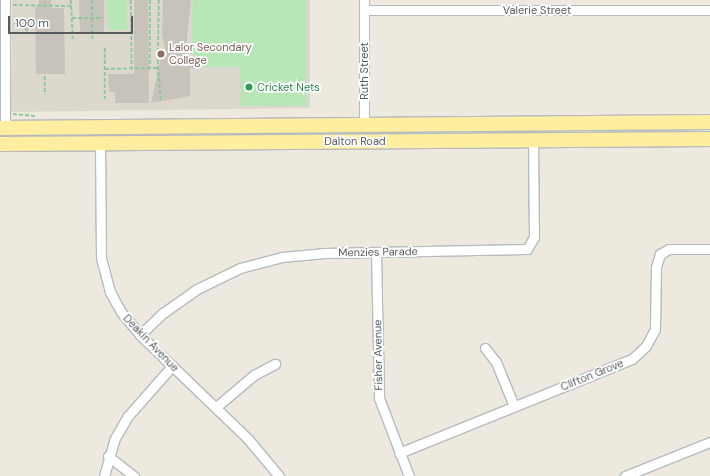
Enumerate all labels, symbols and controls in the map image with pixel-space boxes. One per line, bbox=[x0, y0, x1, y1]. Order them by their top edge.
street label: Valerie Street bbox=[503, 3, 571, 17]
scale bar bbox=[10, 8, 135, 34]
text: 100 m bbox=[15, 15, 49, 31]
place label: Lalor Secondary College bbox=[169, 41, 252, 67]
street label: Ruth Street bbox=[357, 42, 371, 100]
marker: Lalor Secondary College bbox=[156, 49, 166, 59]
place label: Cricket Nets bbox=[257, 80, 320, 94]
marker: Cricket Nets bbox=[244, 82, 254, 92]
street label: Dalton Road bbox=[324, 134, 386, 148]
street label: Menzies Parade bbox=[338, 245, 418, 259]
street label: Deakin Avenue bbox=[120, 312, 182, 374]
street label: Fisher Avenue bbox=[371, 319, 385, 391]
street label: Clifton Grove bbox=[559, 356, 625, 394]

